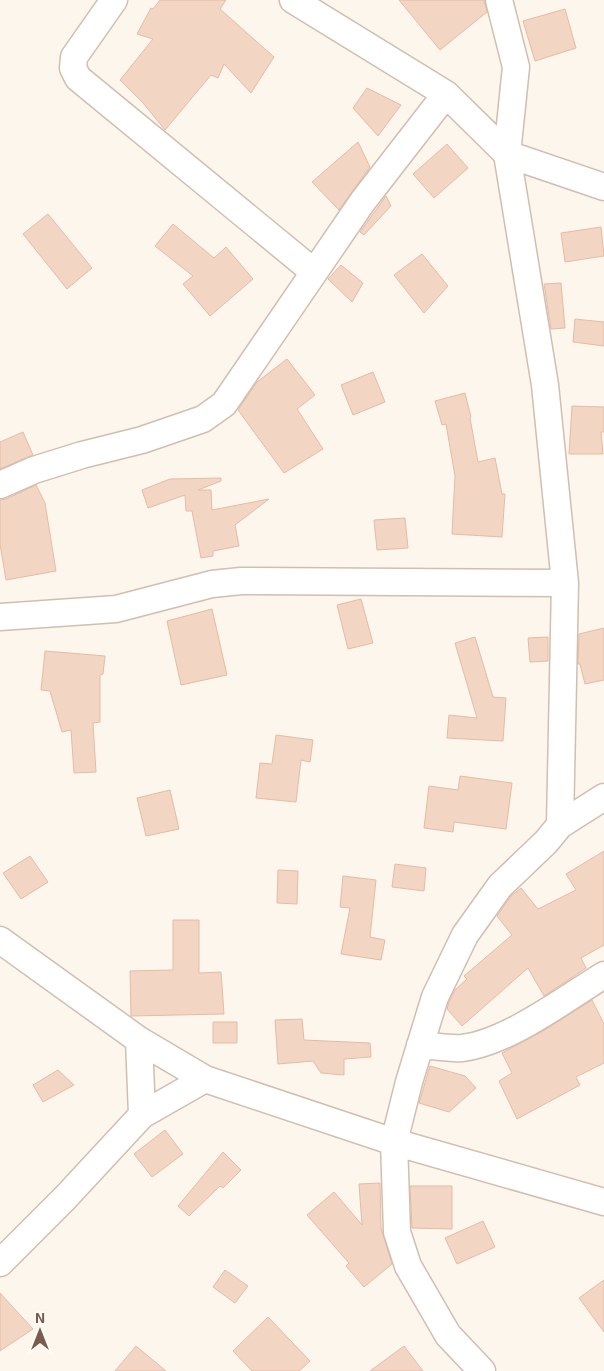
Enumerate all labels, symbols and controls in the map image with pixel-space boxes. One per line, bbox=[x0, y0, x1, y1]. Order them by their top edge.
north arrow bbox=[15, 1306, 65, 1356]
text: N bbox=[35, 1309, 45, 1326]

